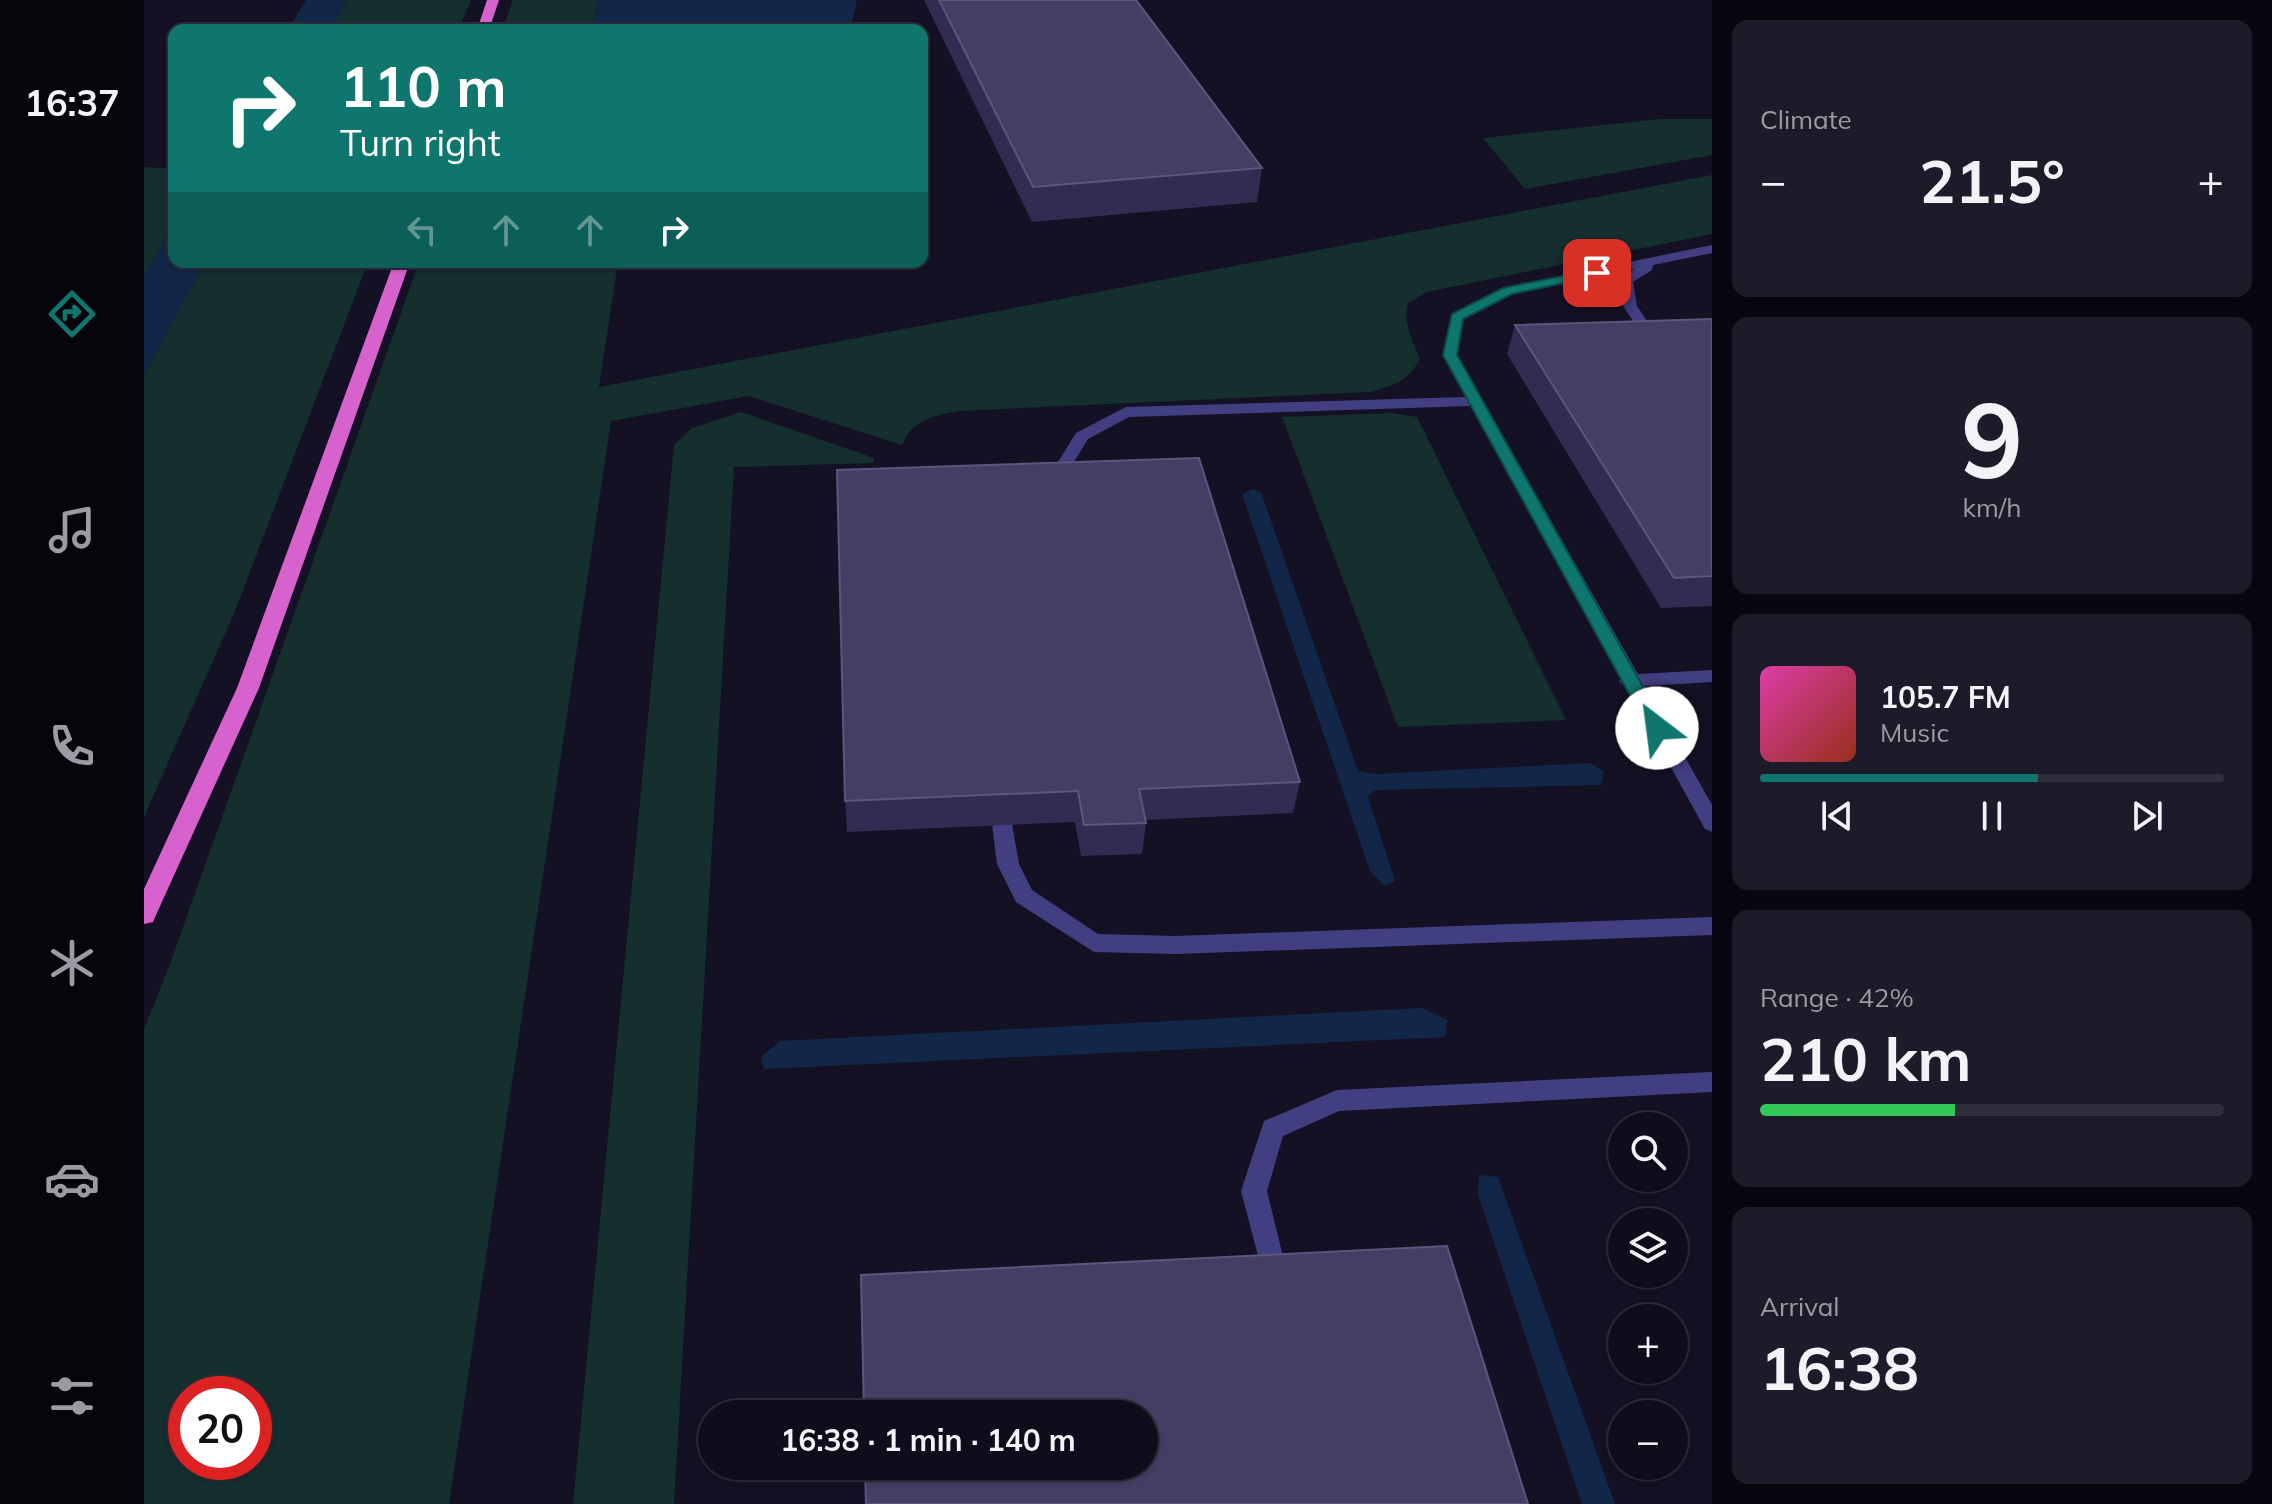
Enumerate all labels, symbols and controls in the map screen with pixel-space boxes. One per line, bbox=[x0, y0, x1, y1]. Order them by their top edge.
text: 110 m bbox=[340, 51, 507, 121]
icon: right bbox=[208, 56, 312, 160]
text: 16:37 bbox=[24, 80, 120, 125]
text: Climate bbox=[1760, 103, 1852, 136]
text: Turn right bbox=[340, 120, 501, 165]
text: 21.5° bbox=[1919, 143, 2065, 218]
text: − bbox=[1760, 153, 1786, 208]
text: + bbox=[2198, 153, 2224, 208]
icon: left bbox=[400, 208, 444, 252]
icon: ahead bbox=[484, 208, 528, 252]
icon: ahead bbox=[568, 208, 612, 252]
icon: right bbox=[652, 208, 696, 252]
pin bbox=[1563, 239, 1631, 307]
icon: arrive bbox=[1575, 251, 1619, 295]
icon: directions bbox=[44, 286, 100, 342]
text: 9 bbox=[1961, 373, 2023, 504]
text: km/h bbox=[1963, 491, 2021, 524]
icon: music bbox=[44, 502, 100, 558]
text: 105.7 FM bbox=[1880, 678, 2011, 716]
position arrow bbox=[1615, 686, 1699, 770]
text: Music bbox=[1880, 716, 1949, 749]
icon: phone bbox=[44, 718, 100, 774]
icon: previous bbox=[1815, 794, 1859, 838]
icon: pause bbox=[1970, 794, 2014, 838]
icon: next bbox=[2125, 794, 2169, 838]
icon: climate bbox=[44, 935, 100, 991]
text: Range · 42% bbox=[1760, 981, 1914, 1014]
text: 210 km bbox=[1760, 1021, 1972, 1096]
map controls bbox=[1608, 1112, 1688, 1480]
button: search bbox=[1608, 1112, 1688, 1192]
icon: car bbox=[44, 1151, 100, 1207]
button: layers bbox=[1608, 1208, 1688, 1288]
text: Arrival bbox=[1760, 1290, 1840, 1323]
button: + bbox=[1608, 1304, 1688, 1384]
text: 16:38 bbox=[1760, 1330, 1919, 1405]
icon: filters bbox=[44, 1368, 100, 1424]
speed limit sign: 20 bbox=[168, 1376, 272, 1480]
button: − bbox=[1608, 1400, 1688, 1480]
text: 16:38 · 1 min · 140 m bbox=[780, 1421, 1076, 1459]

